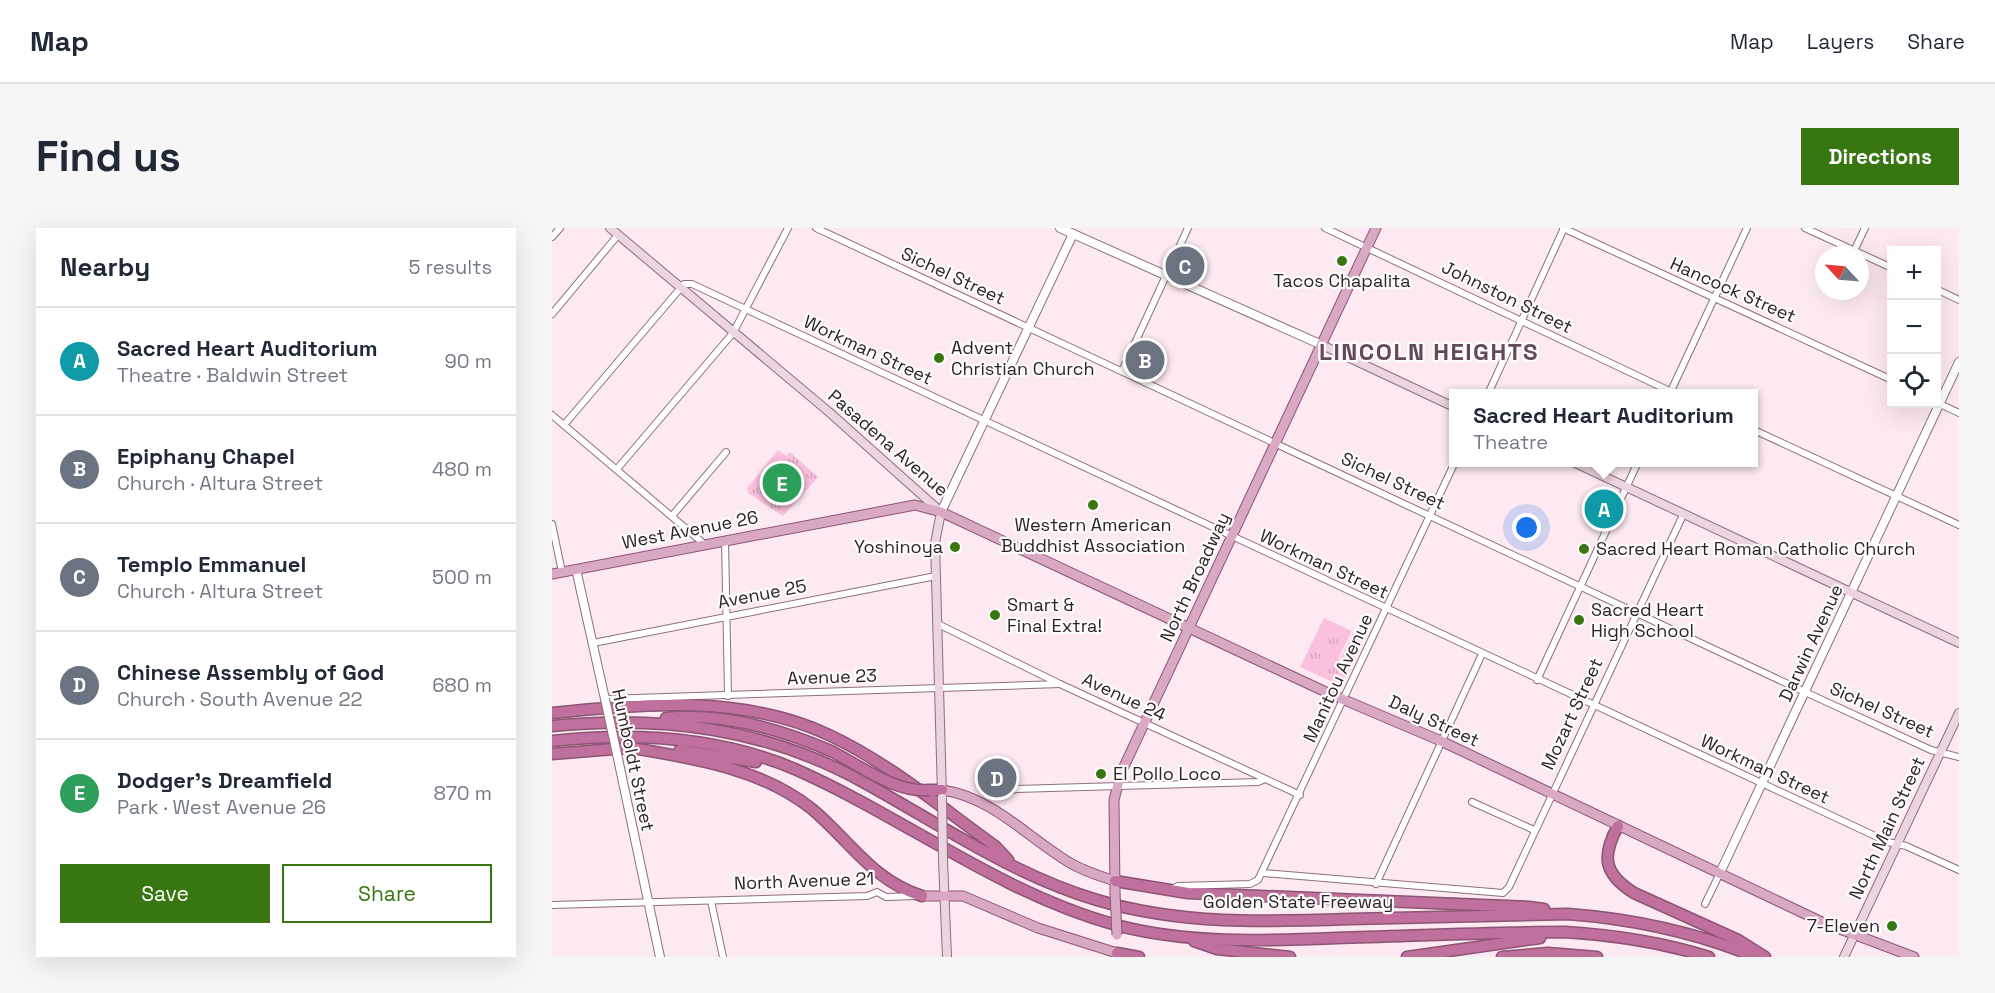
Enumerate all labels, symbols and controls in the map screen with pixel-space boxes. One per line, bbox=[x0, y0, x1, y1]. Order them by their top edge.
text: Map bbox=[30, 23, 89, 59]
text: Map bbox=[1730, 28, 1774, 55]
text: Layers bbox=[1807, 28, 1874, 55]
text: Share bbox=[1907, 28, 1965, 55]
button: Directions bbox=[1801, 128, 1959, 185]
text: Find us bbox=[36, 130, 181, 183]
street label: Sichel Street bbox=[898, 241, 1009, 310]
pin: C bbox=[1166, 243, 1204, 288]
north arrow bbox=[1815, 246, 1869, 300]
map controls bbox=[1887, 246, 1941, 408]
button: + bbox=[1887, 246, 1941, 300]
text: Nearby bbox=[60, 250, 150, 284]
street label: Hancock Street bbox=[1667, 252, 1800, 328]
text: 5 results bbox=[408, 254, 492, 280]
marker: Tacos Chapalita bbox=[1335, 254, 1349, 268]
street label: Johnston Street bbox=[1438, 255, 1576, 338]
place label: Tacos Chapalita bbox=[1273, 269, 1411, 292]
button: − bbox=[1887, 300, 1941, 354]
street label: Workman Street bbox=[800, 310, 936, 389]
text: Sacred Heart Auditorium bbox=[117, 334, 378, 362]
place label: Advent Christian Church bbox=[951, 336, 1095, 380]
district label: LINCOLN HEIGHTS bbox=[1319, 336, 1539, 367]
pin: B bbox=[1126, 338, 1164, 382]
text: A bbox=[73, 348, 86, 374]
text: 90 m bbox=[445, 348, 492, 374]
marker: Advent Christian Church bbox=[932, 351, 946, 365]
button: locate bbox=[1887, 354, 1941, 408]
text: Theatre · Baldwin Street bbox=[117, 362, 348, 388]
street label: Pasadena Avenue bbox=[823, 384, 953, 501]
popup bbox=[1449, 389, 1758, 467]
text: Sacred Heart Auditorium bbox=[1473, 401, 1734, 429]
text: Theatre bbox=[1473, 429, 1548, 455]
text: Epiphany Chapel bbox=[117, 442, 295, 470]
street label: Sichel Street bbox=[1338, 446, 1449, 515]
text: B bbox=[73, 456, 86, 482]
text: 480 m bbox=[432, 456, 492, 482]
pin: E bbox=[762, 460, 802, 506]
text: Church · Altura Street bbox=[117, 470, 323, 496]
pin: A bbox=[1584, 486, 1624, 532]
marker: Western American Buddhist Association bbox=[1086, 498, 1100, 512]
street label: West Avenue 26 bbox=[620, 505, 760, 554]
street label: North Broadway bbox=[1154, 508, 1235, 645]
place label: Western American Buddhist Association bbox=[1001, 513, 1185, 557]
your location bbox=[1512, 513, 1541, 542]
street label: Workman Street bbox=[1256, 524, 1392, 603]
place label: Yoshinoya bbox=[854, 535, 943, 558]
place label: Sacred Heart Roman Catholic Church bbox=[1596, 537, 1915, 560]
marker: Yoshinoya bbox=[948, 540, 962, 554]
marker: Sacred Heart Roman Catholic Church bbox=[1577, 542, 1591, 556]
text: Templo Emmanuel bbox=[117, 550, 306, 578]
text: C bbox=[73, 564, 86, 590]
text: 500 m bbox=[432, 564, 492, 590]
street label: Avenue 25 bbox=[716, 574, 808, 613]
text: Church · Altura Street bbox=[117, 578, 323, 604]
street label: Darwin Avenue bbox=[1773, 580, 1848, 705]
place label: Smart & Final Extra! bbox=[1007, 593, 1102, 637]
place label: Sacred Heart High School bbox=[1591, 598, 1704, 642]
marker: Smart & Final Extra! bbox=[988, 608, 1002, 622]
street label: Manitou Avenue bbox=[1298, 610, 1377, 746]
marker: Sacred Heart High School bbox=[1572, 613, 1586, 627]
street label: Mozart Street bbox=[1536, 654, 1607, 773]
text: Chinese Assembly of God bbox=[117, 658, 384, 686]
street label: Avenue 23 bbox=[787, 663, 877, 690]
street label: Avenue 24 bbox=[1079, 667, 1170, 726]
text: D bbox=[73, 672, 86, 698]
text: 680 m bbox=[432, 672, 492, 698]
street label: Sichel Street bbox=[1826, 676, 1938, 743]
text: Church · South Avenue 22 bbox=[117, 686, 363, 712]
street label: Humboldt Street bbox=[607, 687, 660, 833]
street label: Daly Street bbox=[1385, 690, 1483, 752]
street label: Workman Street bbox=[1697, 729, 1833, 808]
street label: North Main Street bbox=[1843, 753, 1930, 903]
pin: D bbox=[978, 756, 1016, 800]
place label: El Pollo Loco bbox=[1113, 762, 1221, 785]
text: Dodger's Dreamfield bbox=[117, 766, 332, 794]
marker: El Pollo Loco bbox=[1094, 767, 1108, 781]
text: E bbox=[74, 780, 85, 806]
text: 870 m bbox=[433, 780, 492, 806]
text: Park · West Avenue 26 bbox=[117, 794, 326, 820]
button: Save bbox=[60, 864, 270, 923]
button: Share bbox=[282, 864, 492, 923]
street label: North Avenue 21 bbox=[734, 867, 874, 894]
street label: Golden State Freeway bbox=[1203, 890, 1393, 913]
place label: 7-Eleven bbox=[1807, 914, 1880, 937]
marker: 7-Eleven bbox=[1885, 919, 1899, 933]

